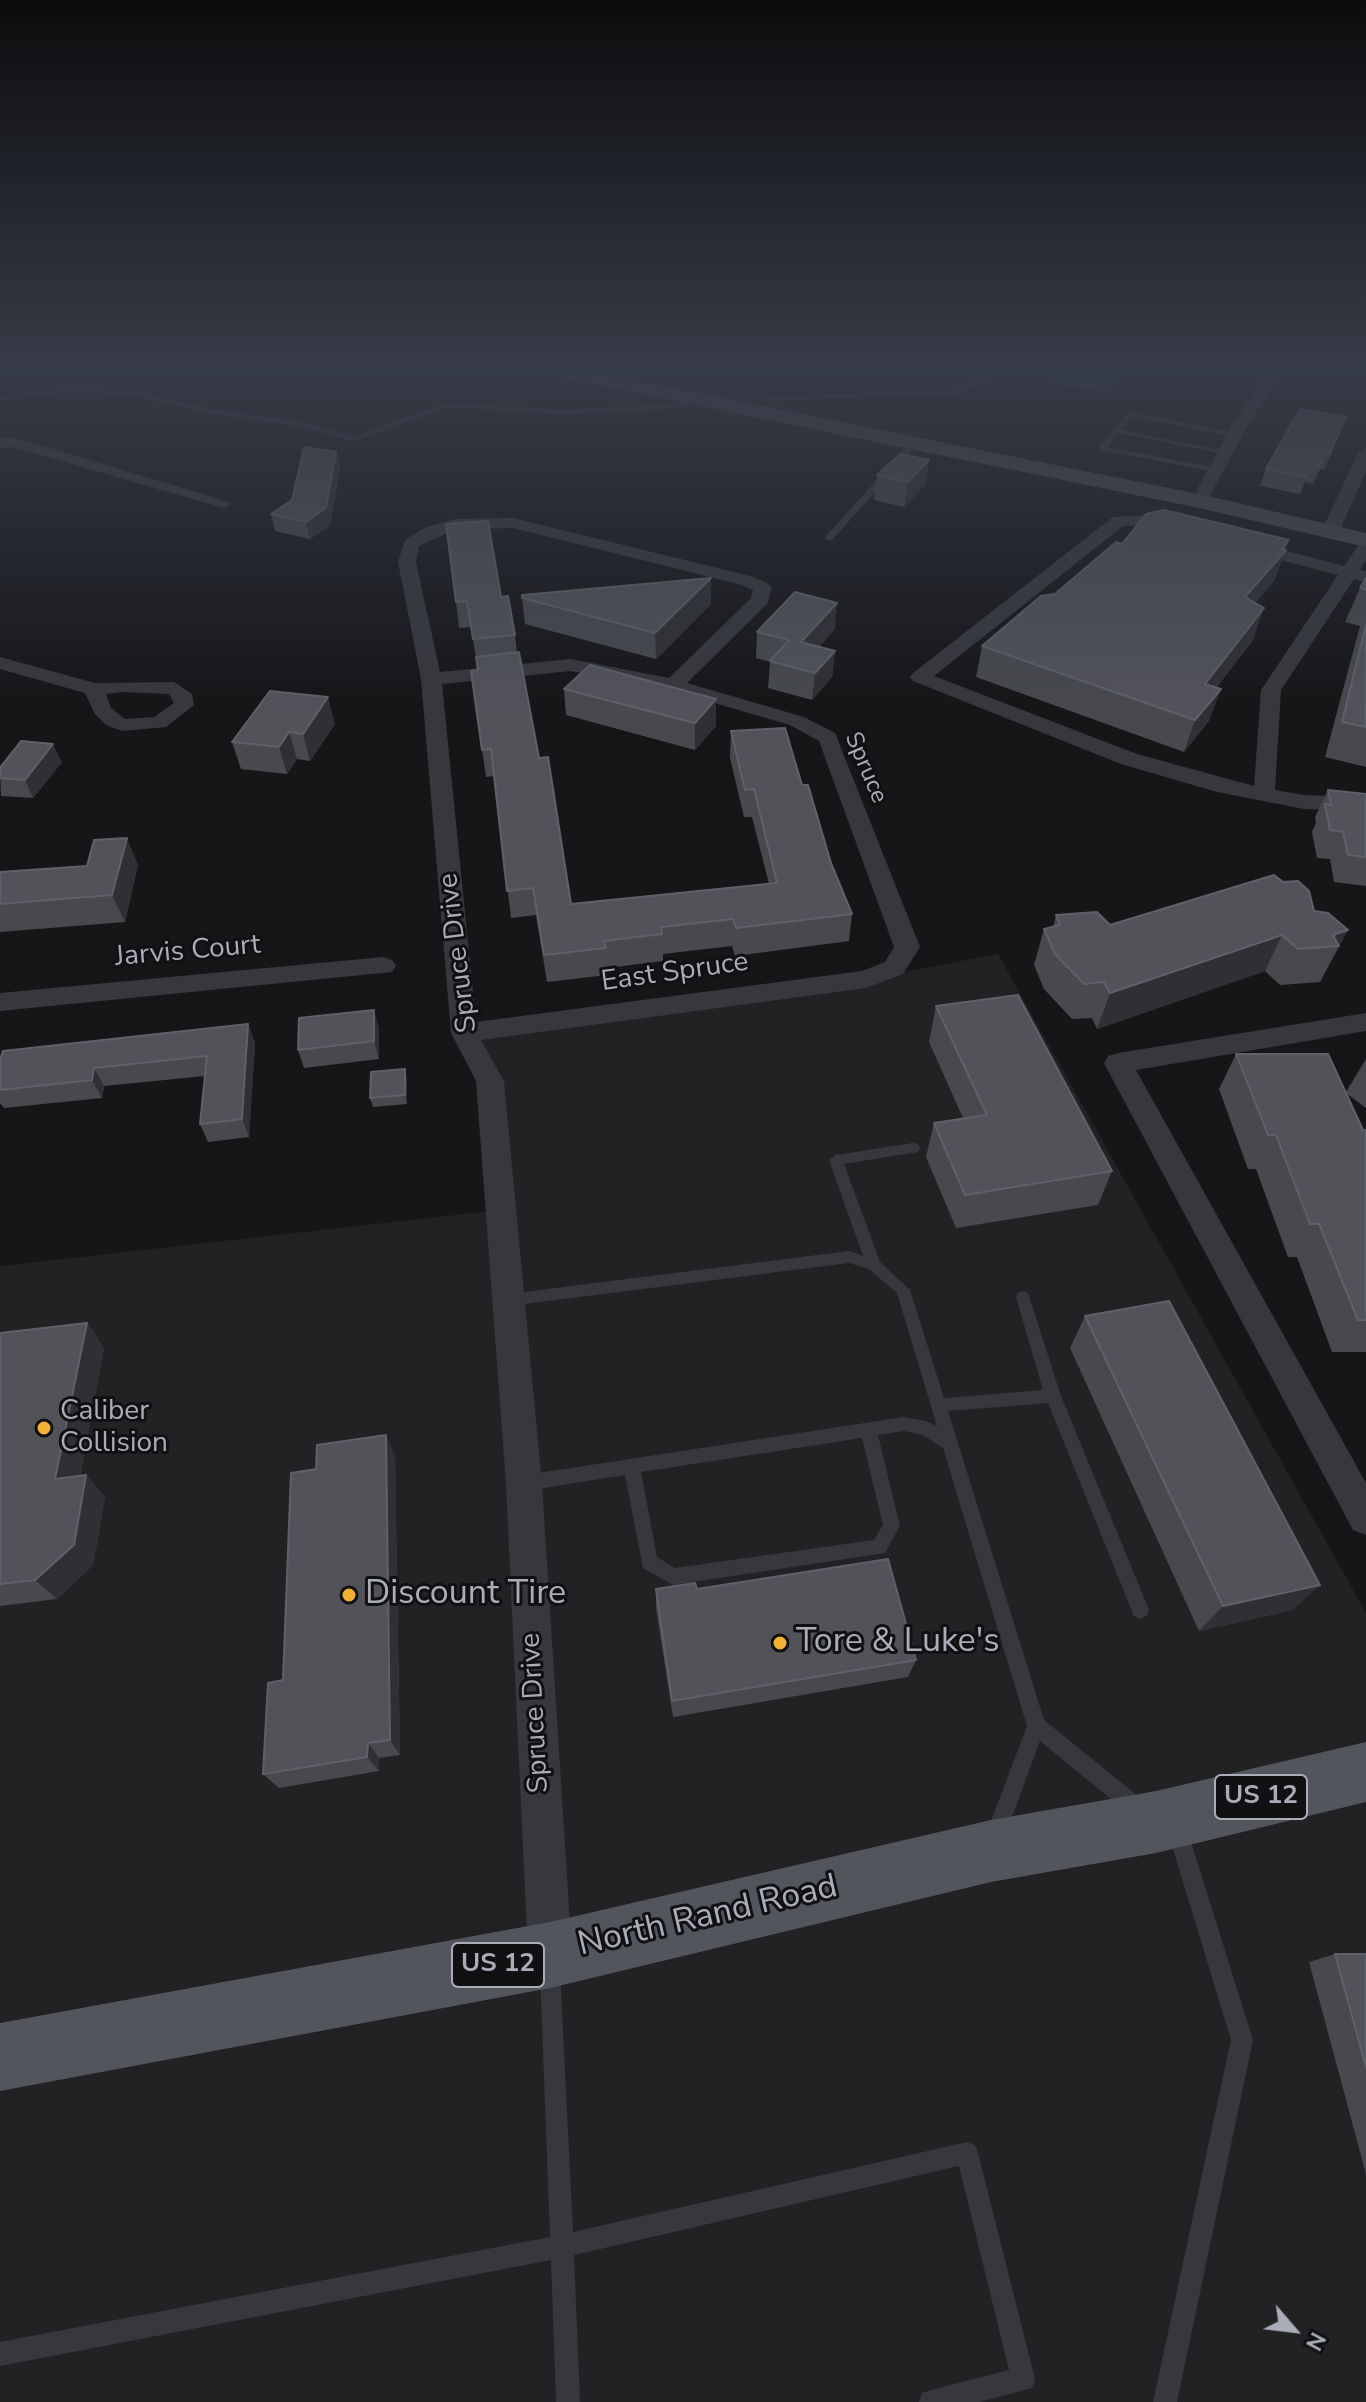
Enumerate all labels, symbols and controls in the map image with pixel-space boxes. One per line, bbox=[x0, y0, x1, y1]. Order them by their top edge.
street label: Spruce bbox=[837, 728, 893, 808]
street label: Spruce Drive bbox=[433, 871, 485, 1035]
street label: Jarvis Court bbox=[114, 929, 262, 975]
street label: East Spruce bbox=[599, 946, 751, 1000]
place label: Caliber Collision bbox=[60, 1395, 168, 1461]
marker: Caliber Collision bbox=[35, 1419, 53, 1437]
place label: Discount Tire bbox=[365, 1575, 566, 1615]
marker: Discount Tire bbox=[340, 1586, 358, 1604]
place label: Tore & Luke's bbox=[796, 1623, 1000, 1663]
street label: Spruce Drive bbox=[515, 1632, 557, 1794]
marker: Tore & Luke's bbox=[771, 1634, 789, 1652]
road number: US 12 bbox=[1215, 1775, 1307, 1819]
street label: North Rand Road bbox=[574, 1867, 842, 1967]
road number: US 12 bbox=[452, 1943, 544, 1987]
north arrow bbox=[1254, 2290, 1334, 2370]
text: N bbox=[1298, 2327, 1332, 2356]

